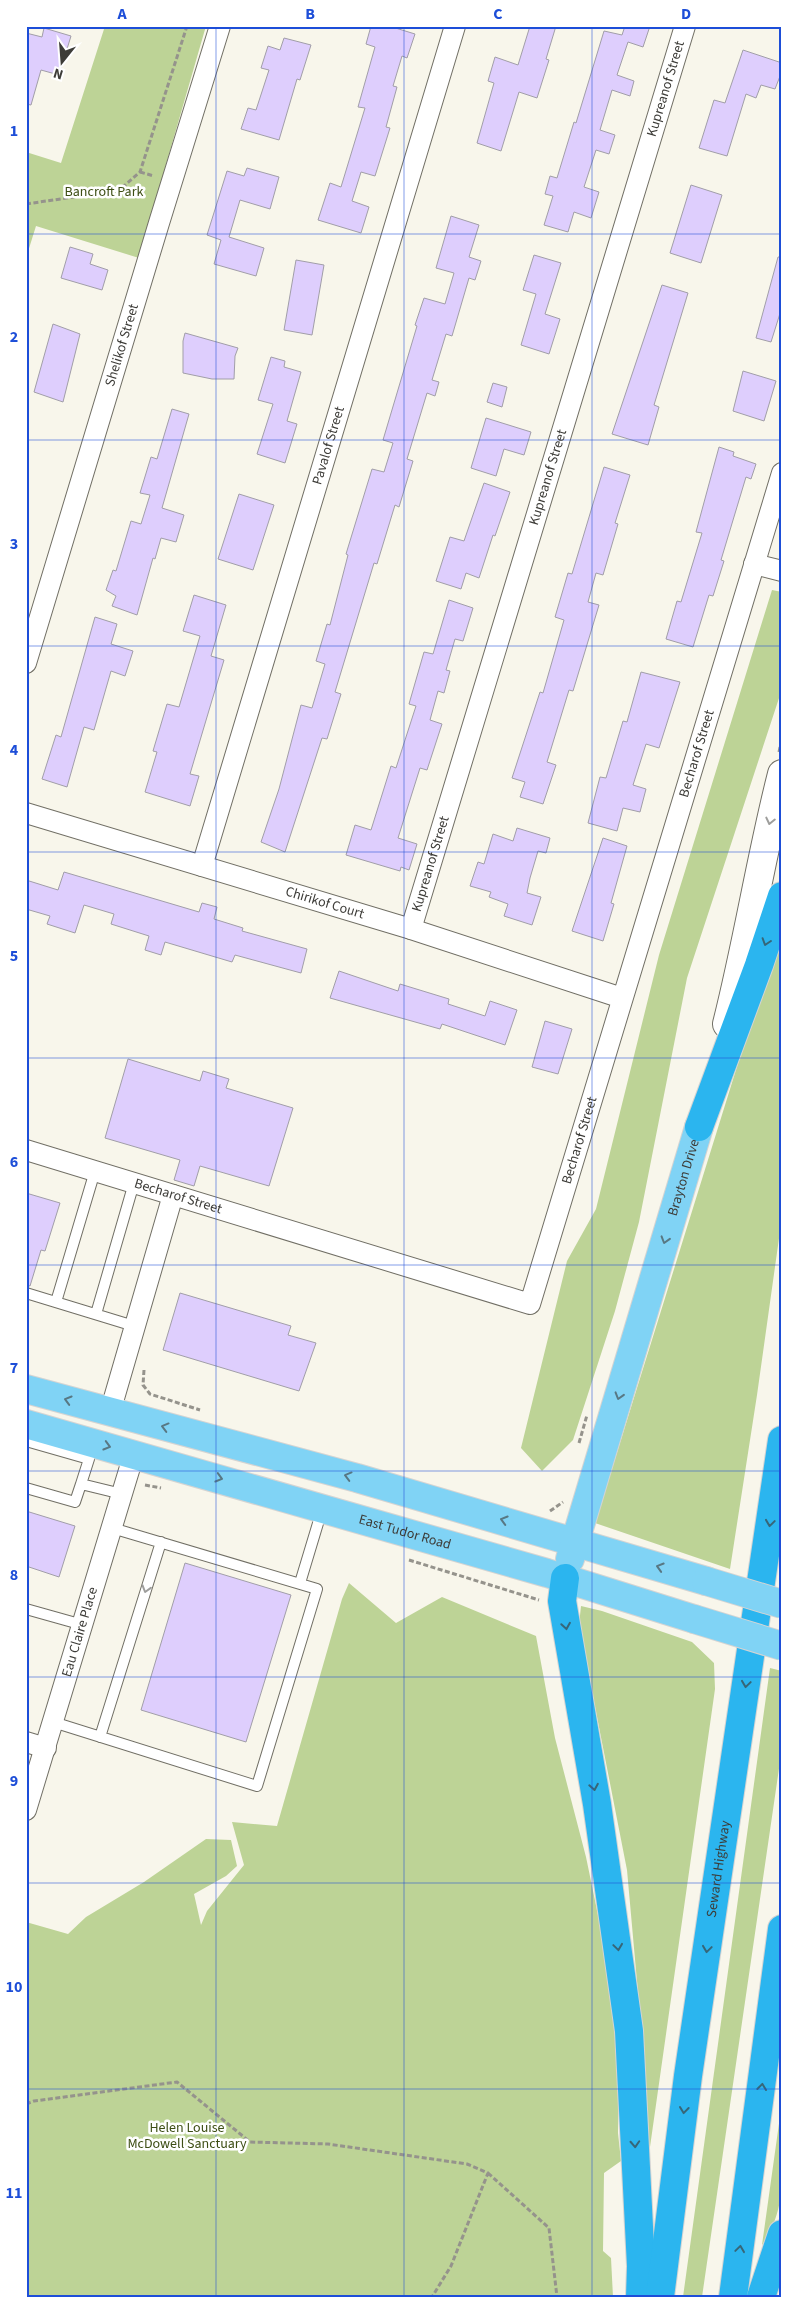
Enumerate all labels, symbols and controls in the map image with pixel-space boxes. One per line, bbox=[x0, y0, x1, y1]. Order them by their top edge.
text: A bbox=[116, 3, 127, 25]
text: B bbox=[305, 3, 315, 25]
text: C bbox=[493, 3, 503, 25]
text: D bbox=[681, 3, 691, 25]
north arrow bbox=[38, 38, 88, 88]
street label: Kupreanof Street bbox=[642, 38, 690, 139]
text: N bbox=[51, 63, 66, 84]
text: 1 bbox=[10, 120, 18, 142]
park label: Bancroft Park bbox=[65, 182, 144, 202]
street label: Shelikof Street bbox=[100, 301, 144, 389]
text: 2 bbox=[10, 326, 18, 348]
street label: Pavalof Street bbox=[307, 404, 350, 487]
street label: Kupreanof Street bbox=[524, 427, 572, 528]
text: 3 bbox=[10, 533, 18, 555]
street label: Becharof Street bbox=[674, 707, 720, 800]
text: 4 bbox=[10, 739, 19, 761]
street label: Kupreanof Street bbox=[407, 813, 455, 914]
one-way arrow bbox=[765, 816, 776, 825]
street label: Chirikof Court bbox=[283, 882, 367, 924]
one-way arrow bbox=[762, 938, 772, 946]
text: 5 bbox=[10, 945, 18, 967]
street label: Becharof Street bbox=[557, 1094, 602, 1187]
street label: Brayton Drive bbox=[663, 1137, 705, 1219]
text: 6 bbox=[10, 1151, 18, 1173]
street label: Becharof Street bbox=[132, 1174, 225, 1219]
one-way arrow bbox=[661, 1236, 671, 1244]
text: 7 bbox=[10, 1357, 18, 1379]
one-way arrow bbox=[614, 1392, 624, 1400]
one-way arrow bbox=[65, 1396, 73, 1406]
one-way arrow bbox=[161, 1422, 170, 1433]
one-way arrow bbox=[102, 1441, 110, 1451]
one-way arrow bbox=[344, 1471, 352, 1481]
one-way arrow bbox=[214, 1473, 222, 1483]
street label: East Tudor Road bbox=[356, 1510, 453, 1555]
one-way arrow bbox=[500, 1516, 508, 1526]
one-way arrow bbox=[765, 1519, 775, 1528]
one-way arrow bbox=[656, 1562, 664, 1572]
text: 8 bbox=[10, 1564, 18, 1586]
one-way arrow bbox=[142, 1584, 152, 1592]
street label: Eau Claire Place bbox=[57, 1585, 103, 1679]
one-way arrow bbox=[561, 1622, 571, 1631]
one-way arrow bbox=[741, 1680, 752, 1688]
text: 9 bbox=[10, 1770, 18, 1792]
one-way arrow bbox=[589, 1782, 599, 1791]
street label: Seward Highway bbox=[702, 1819, 736, 1919]
one-way arrow bbox=[612, 1943, 622, 1952]
one-way arrow bbox=[702, 1945, 713, 1953]
text: 10 bbox=[6, 1976, 22, 1998]
one-way arrow bbox=[756, 2083, 766, 2092]
one-way arrow bbox=[679, 2106, 690, 2114]
park label: Helen Louise McDowell Sanctuary bbox=[127, 2118, 247, 2154]
one-way arrow bbox=[630, 2140, 641, 2148]
text: 11 bbox=[6, 2182, 22, 2204]
one-way arrow bbox=[734, 2244, 745, 2252]

